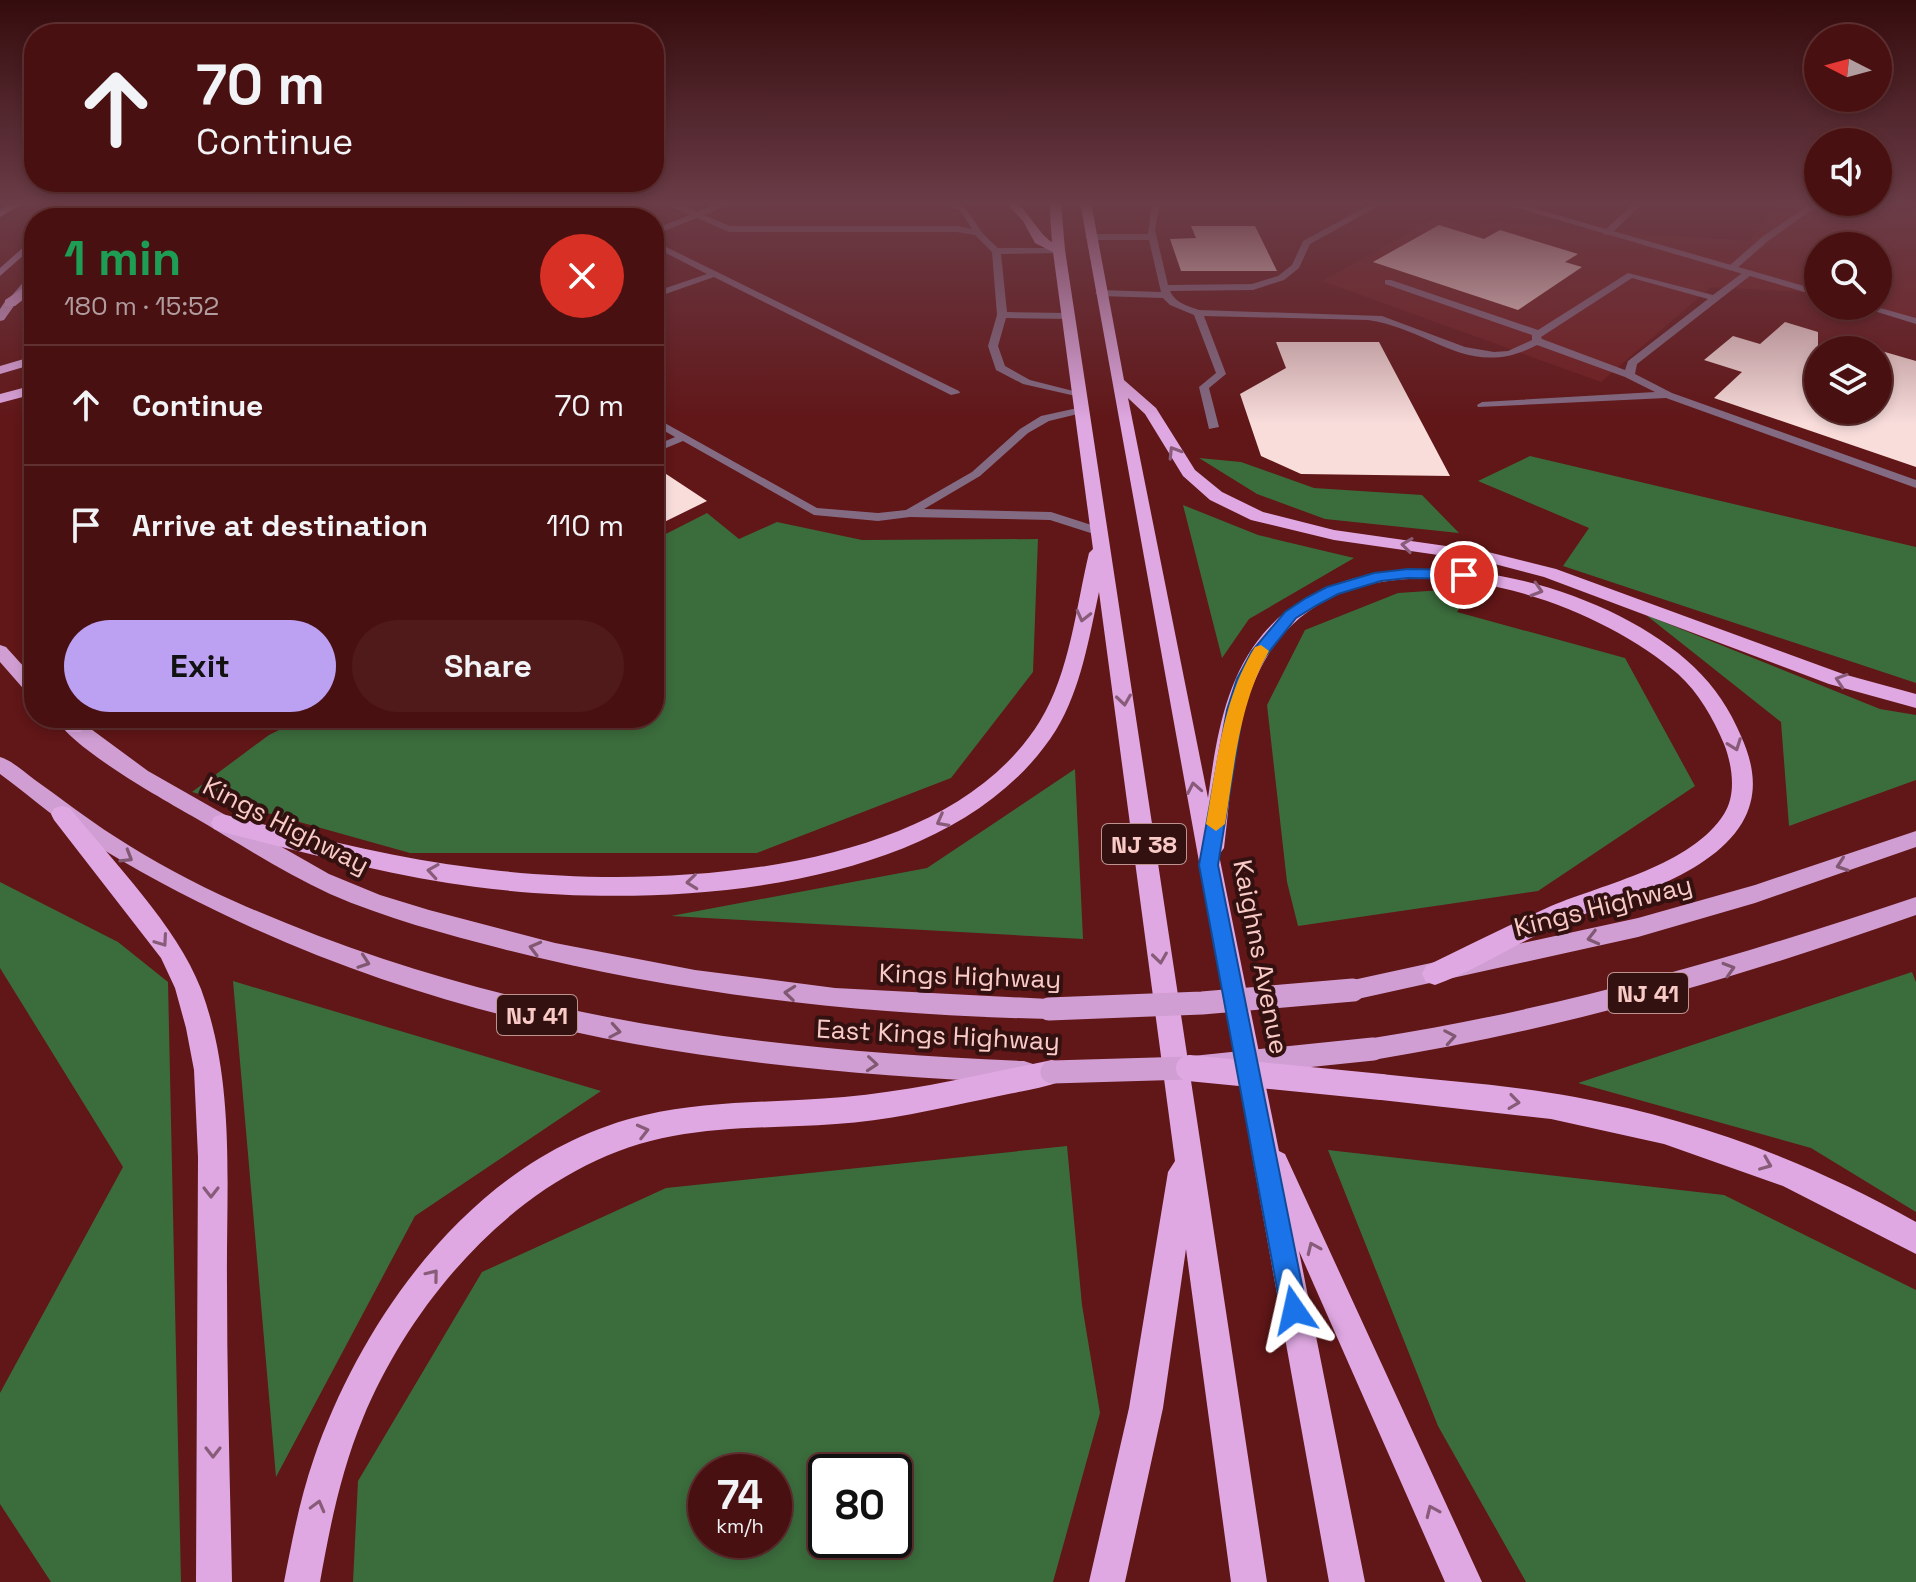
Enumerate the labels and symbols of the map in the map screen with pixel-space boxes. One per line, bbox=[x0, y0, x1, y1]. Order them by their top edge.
north arrow bbox=[1804, 24, 1892, 112]
one-way arrow bbox=[1169, 446, 1184, 461]
one-way arrow bbox=[1400, 537, 1414, 554]
pin bbox=[1430, 541, 1498, 609]
one-way arrow bbox=[1530, 581, 1544, 597]
one-way arrow bbox=[1075, 608, 1092, 622]
one-way arrow bbox=[1835, 674, 1849, 690]
one-way arrow bbox=[1115, 693, 1132, 707]
one-way arrow bbox=[1726, 737, 1742, 751]
street label: Kings Highway bbox=[197, 768, 375, 882]
one-way arrow bbox=[1187, 781, 1204, 795]
one-way arrow bbox=[936, 811, 951, 827]
road number: NJ 38 bbox=[1102, 824, 1186, 864]
one-way arrow bbox=[118, 847, 133, 862]
one-way arrow bbox=[1836, 855, 1850, 871]
street label: Kaighns Avenue bbox=[1225, 857, 1297, 1057]
one-way arrow bbox=[426, 863, 440, 880]
street label: Kings Highway bbox=[1510, 867, 1696, 945]
one-way arrow bbox=[685, 874, 698, 891]
one-way arrow bbox=[1587, 929, 1600, 946]
one-way arrow bbox=[152, 932, 167, 947]
one-way arrow bbox=[528, 941, 542, 958]
one-way arrow bbox=[1151, 951, 1168, 965]
one-way arrow bbox=[356, 953, 370, 969]
street label: Kings Highway bbox=[878, 956, 1062, 996]
one-way arrow bbox=[1722, 962, 1736, 978]
road number: NJ 41 bbox=[1608, 973, 1688, 1013]
one-way arrow bbox=[783, 985, 796, 1002]
road number: NJ 41 bbox=[497, 995, 577, 1035]
street label: East Kings Highway bbox=[815, 1012, 1061, 1058]
one-way arrow bbox=[608, 1021, 621, 1038]
one-way arrow bbox=[1443, 1030, 1457, 1047]
one-way arrow bbox=[866, 1055, 879, 1072]
one-way arrow bbox=[1507, 1093, 1521, 1110]
one-way arrow bbox=[636, 1123, 650, 1140]
one-way arrow bbox=[1758, 1154, 1772, 1171]
one-way arrow bbox=[202, 1186, 220, 1199]
one-way arrow bbox=[1307, 1242, 1323, 1257]
position arrow bbox=[1252, 1268, 1336, 1352]
one-way arrow bbox=[423, 1270, 438, 1284]
one-way arrow bbox=[204, 1446, 222, 1459]
speed limit sign: 80 bbox=[808, 1454, 912, 1558]
one-way arrow bbox=[309, 1499, 325, 1513]
one-way arrow bbox=[1425, 1505, 1441, 1519]

